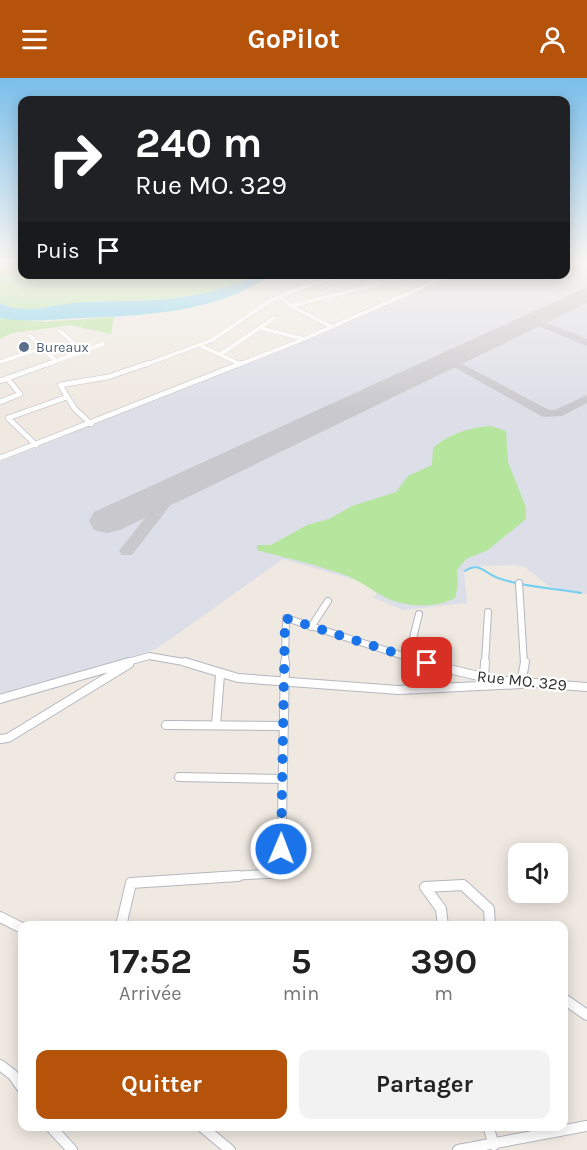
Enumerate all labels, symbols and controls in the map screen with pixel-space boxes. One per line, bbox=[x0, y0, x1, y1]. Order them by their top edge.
icon: menu bbox=[18, 23, 51, 56]
text: GoPilot bbox=[247, 23, 340, 55]
icon: person bbox=[536, 23, 569, 56]
text: 240 m bbox=[135, 118, 262, 168]
icon: right bbox=[36, 120, 114, 198]
text: Rue MO. 329 bbox=[135, 169, 287, 201]
icon: arrive bbox=[92, 234, 125, 267]
text: Puis bbox=[36, 238, 80, 264]
place label: Bureaux bbox=[36, 339, 89, 356]
marker: Bureaux bbox=[17, 340, 31, 354]
pin bbox=[401, 637, 452, 688]
icon: arrive bbox=[410, 646, 443, 679]
street label: Rue MO. 329 bbox=[476, 666, 568, 695]
position arrow bbox=[249, 817, 313, 881]
map controls bbox=[508, 843, 568, 903]
button: sound bbox=[508, 843, 568, 903]
text: 17:52 bbox=[109, 940, 192, 982]
text: 5 bbox=[291, 940, 312, 982]
text: 390 bbox=[410, 940, 477, 982]
text: Arrivée bbox=[119, 982, 182, 1005]
text: min bbox=[283, 982, 319, 1005]
text: m bbox=[434, 982, 453, 1005]
button: Quitter bbox=[36, 1050, 287, 1119]
button: Partager bbox=[299, 1050, 550, 1119]

